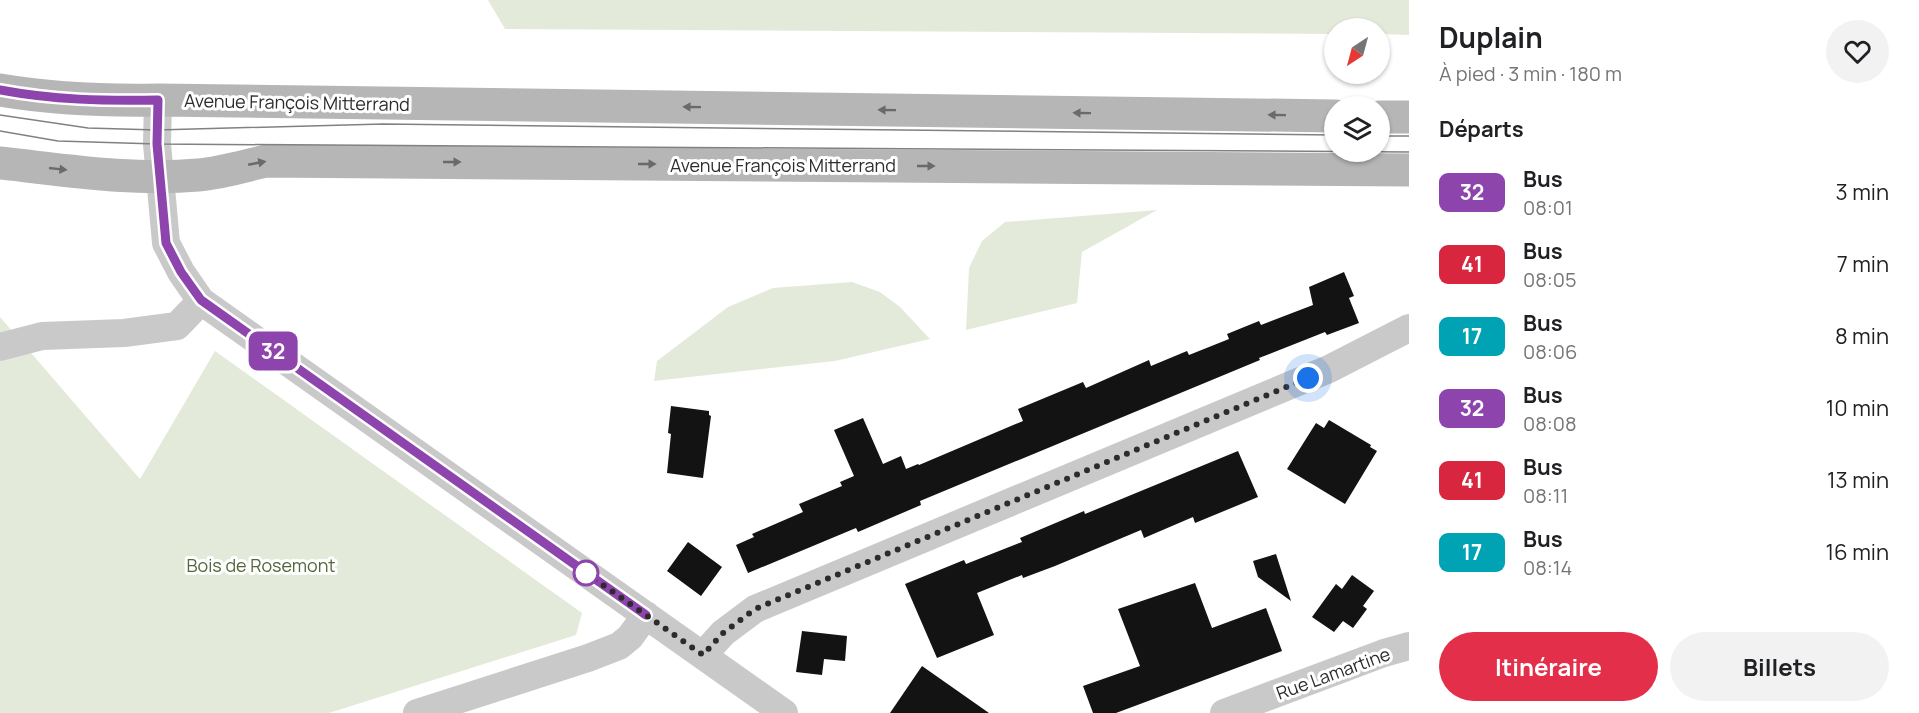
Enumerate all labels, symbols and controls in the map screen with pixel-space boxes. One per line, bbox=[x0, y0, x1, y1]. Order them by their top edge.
north arrow bbox=[1324, 18, 1390, 84]
map controls bbox=[1324, 18, 1390, 162]
text: Duplain bbox=[1439, 18, 1543, 56]
button: heart bbox=[1826, 20, 1889, 83]
text: À pied · 3 min · 180 m bbox=[1439, 60, 1622, 87]
street label: Avenue François Mitterrand bbox=[184, 88, 410, 116]
button: layers bbox=[1324, 96, 1390, 162]
one-way arrow bbox=[682, 102, 701, 112]
one-way arrow bbox=[877, 105, 896, 115]
one-way arrow bbox=[1072, 108, 1091, 117]
one-way arrow bbox=[1267, 110, 1286, 120]
text: Départs bbox=[1439, 114, 1524, 144]
street label: Avenue François Mitterrand bbox=[670, 153, 896, 177]
one-way arrow bbox=[443, 157, 462, 167]
one-way arrow bbox=[248, 158, 267, 167]
one-way arrow bbox=[638, 159, 657, 169]
one-way arrow bbox=[917, 161, 936, 171]
one-way arrow bbox=[49, 164, 68, 174]
text: Bus bbox=[1523, 164, 1563, 194]
text: 3 min bbox=[1836, 177, 1889, 207]
text: 32 bbox=[1460, 178, 1484, 206]
text: 08:01 bbox=[1523, 194, 1573, 221]
text: Bus bbox=[1523, 236, 1563, 266]
text: 7 min bbox=[1837, 249, 1889, 279]
text: 41 bbox=[1461, 250, 1483, 278]
text: 08:05 bbox=[1523, 266, 1577, 293]
text: Bus bbox=[1523, 308, 1563, 338]
text: 8 min bbox=[1835, 321, 1889, 351]
text: 17 bbox=[1462, 322, 1482, 350]
line badge: 32 bbox=[246, 332, 300, 370]
text: 32 bbox=[261, 337, 285, 365]
text: 08:06 bbox=[1523, 338, 1577, 365]
your location bbox=[1293, 363, 1323, 393]
text: Bus bbox=[1523, 380, 1563, 410]
text: 10 min bbox=[1826, 393, 1889, 423]
text: 32 bbox=[1460, 394, 1484, 422]
text: 08:08 bbox=[1523, 410, 1577, 437]
text: Bus bbox=[1523, 452, 1563, 482]
text: 13 min bbox=[1827, 465, 1889, 495]
text: 41 bbox=[1461, 466, 1483, 494]
text: 08:11 bbox=[1523, 482, 1568, 509]
text: Bus bbox=[1523, 524, 1563, 554]
text: 16 min bbox=[1826, 537, 1889, 567]
text: 17 bbox=[1462, 538, 1482, 566]
park label: Bois de Rosemont bbox=[186, 553, 336, 577]
text: 08:14 bbox=[1523, 554, 1572, 581]
unlabelled marker bbox=[573, 560, 599, 586]
button: Itinéraire bbox=[1439, 632, 1658, 701]
button: Billets bbox=[1670, 632, 1889, 701]
street label: Rue Lamartine bbox=[1273, 641, 1393, 705]

